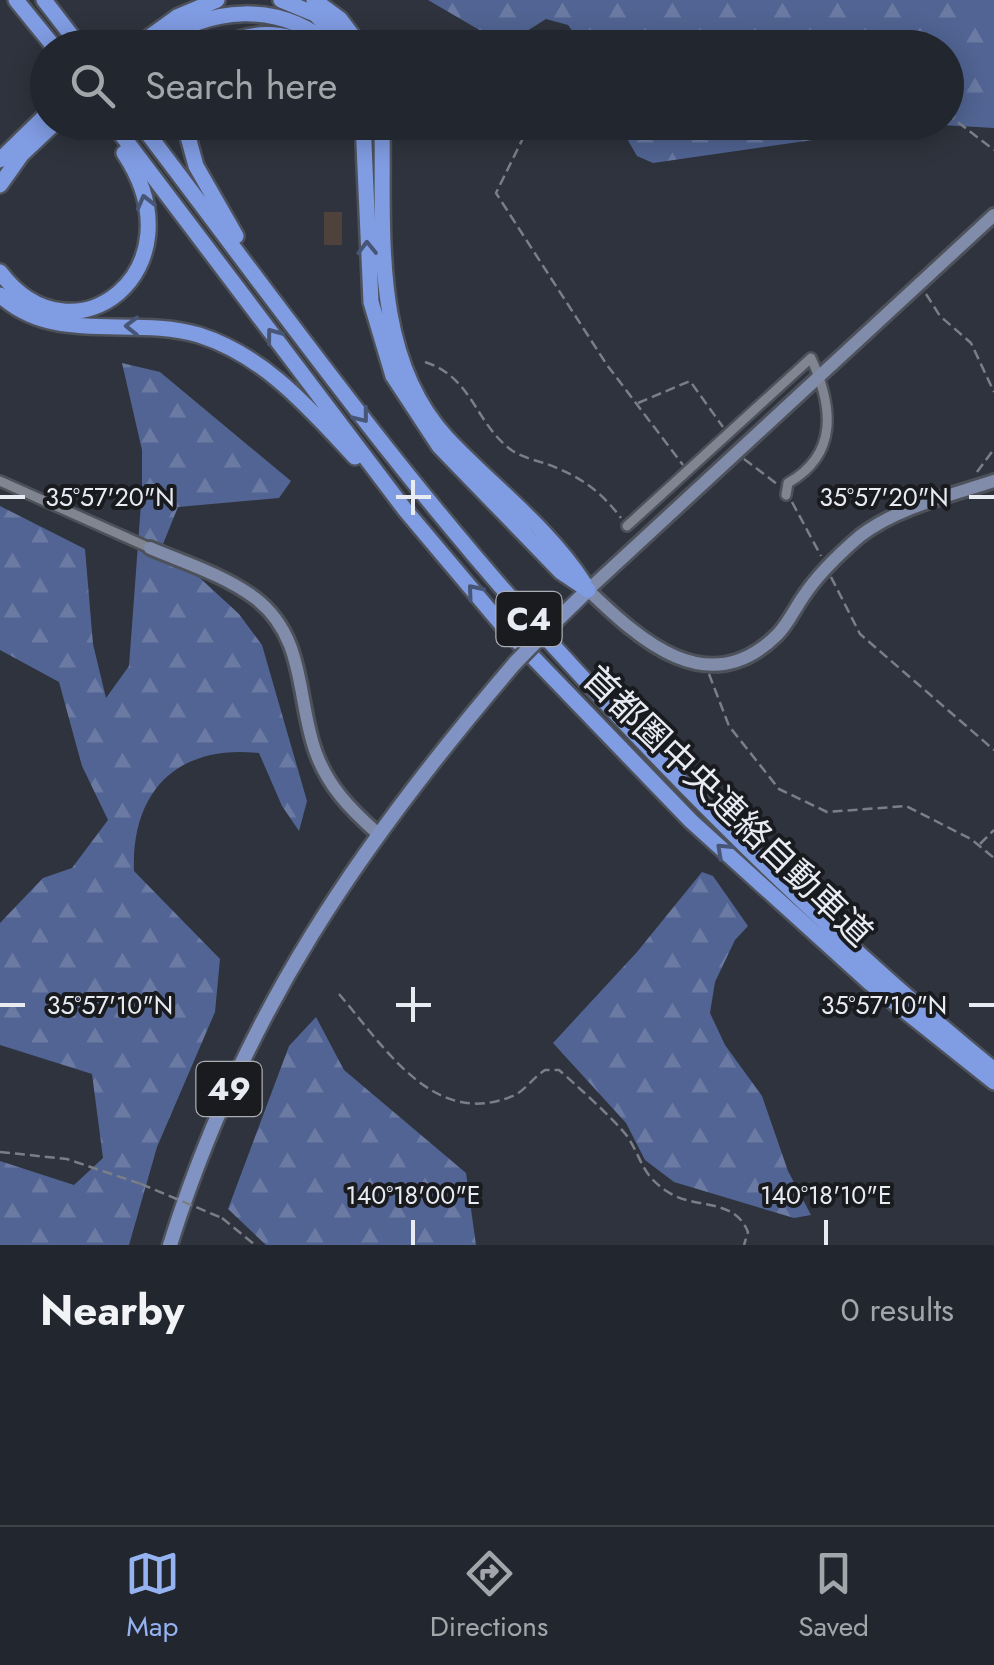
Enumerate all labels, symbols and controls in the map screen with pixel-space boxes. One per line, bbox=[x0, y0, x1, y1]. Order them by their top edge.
search box bbox=[30, 30, 964, 140]
icon: search bbox=[65, 58, 120, 113]
text: Search here bbox=[145, 58, 337, 113]
one-way arrow bbox=[136, 194, 157, 211]
one-way arrow bbox=[357, 239, 378, 255]
one-way arrow bbox=[124, 315, 140, 337]
one-way arrow bbox=[268, 328, 285, 346]
one-way arrow bbox=[350, 405, 368, 423]
text: 35°57'20"N bbox=[45, 479, 175, 515]
text: 35°57'20"N bbox=[819, 479, 949, 515]
one-way arrow bbox=[468, 584, 486, 602]
road number: C4 bbox=[496, 592, 562, 646]
street label: 首都圏中央連絡自動車道 bbox=[572, 654, 884, 958]
one-way arrow bbox=[716, 844, 735, 862]
text: 35°57'10"N bbox=[47, 987, 173, 1023]
text: 35°57'10"N bbox=[821, 987, 947, 1023]
road number: 49 bbox=[196, 1062, 262, 1116]
text: 140°18'00"E bbox=[345, 1177, 481, 1213]
text: 140°18'10"E bbox=[760, 1177, 892, 1213]
text: Nearby bbox=[40, 1280, 184, 1341]
text: 0 results bbox=[841, 1287, 954, 1333]
tab: Map bbox=[125, 1546, 180, 1647]
tab: Directions bbox=[430, 1546, 548, 1647]
tab: Saved bbox=[798, 1546, 869, 1647]

